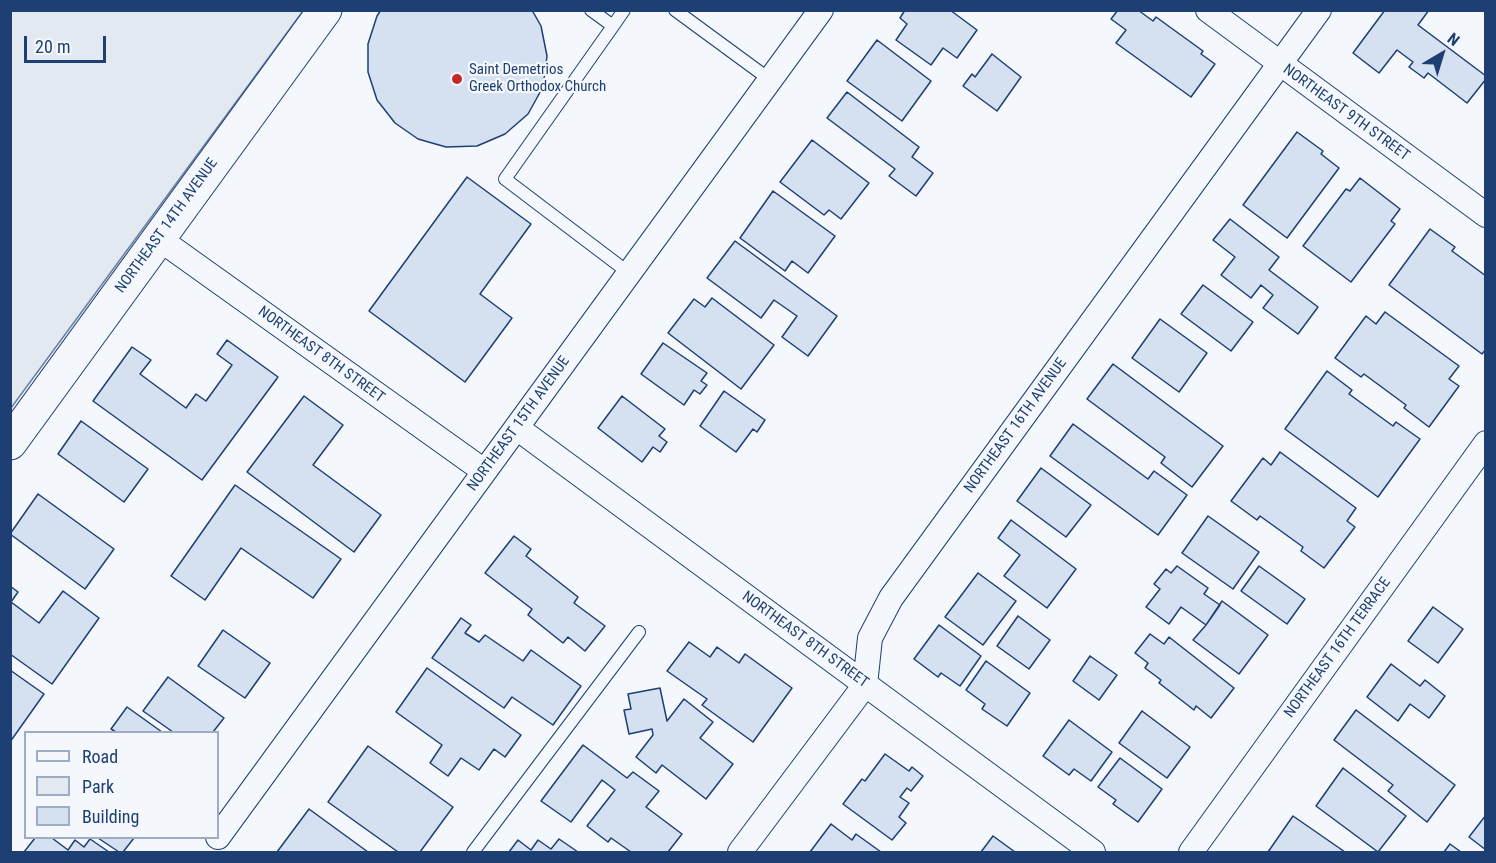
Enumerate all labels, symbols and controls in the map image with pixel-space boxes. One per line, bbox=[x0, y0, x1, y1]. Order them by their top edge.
scale bar bbox=[27, 24, 110, 62]
north arrow bbox=[1412, 24, 1472, 84]
text: N bbox=[1444, 29, 1463, 50]
text: 20 m bbox=[35, 36, 70, 57]
place label: Saint Demetrios Greek Orthodox Church bbox=[469, 61, 606, 96]
street label: NORTHEAST 9TH STREET bbox=[1279, 61, 1413, 165]
marker: Saint Demetrios Greek Orthodox Church bbox=[450, 72, 464, 86]
street label: NORTHEAST 14TH AVENUE bbox=[112, 155, 222, 297]
street label: NORTHEAST 8TH STREET bbox=[254, 303, 388, 407]
street label: NORTHEAST 15TH AVENUE bbox=[464, 353, 574, 495]
street label: NORTHEAST 16TH AVENUE bbox=[961, 355, 1071, 497]
street label: NORTHEAST 16TH TERRACE bbox=[1281, 574, 1395, 722]
street label: NORTHEAST 8TH STREET bbox=[738, 588, 872, 692]
legend bbox=[24, 731, 219, 839]
text: Road bbox=[82, 746, 118, 767]
text: Park bbox=[82, 776, 114, 797]
text: Building bbox=[82, 806, 139, 827]

